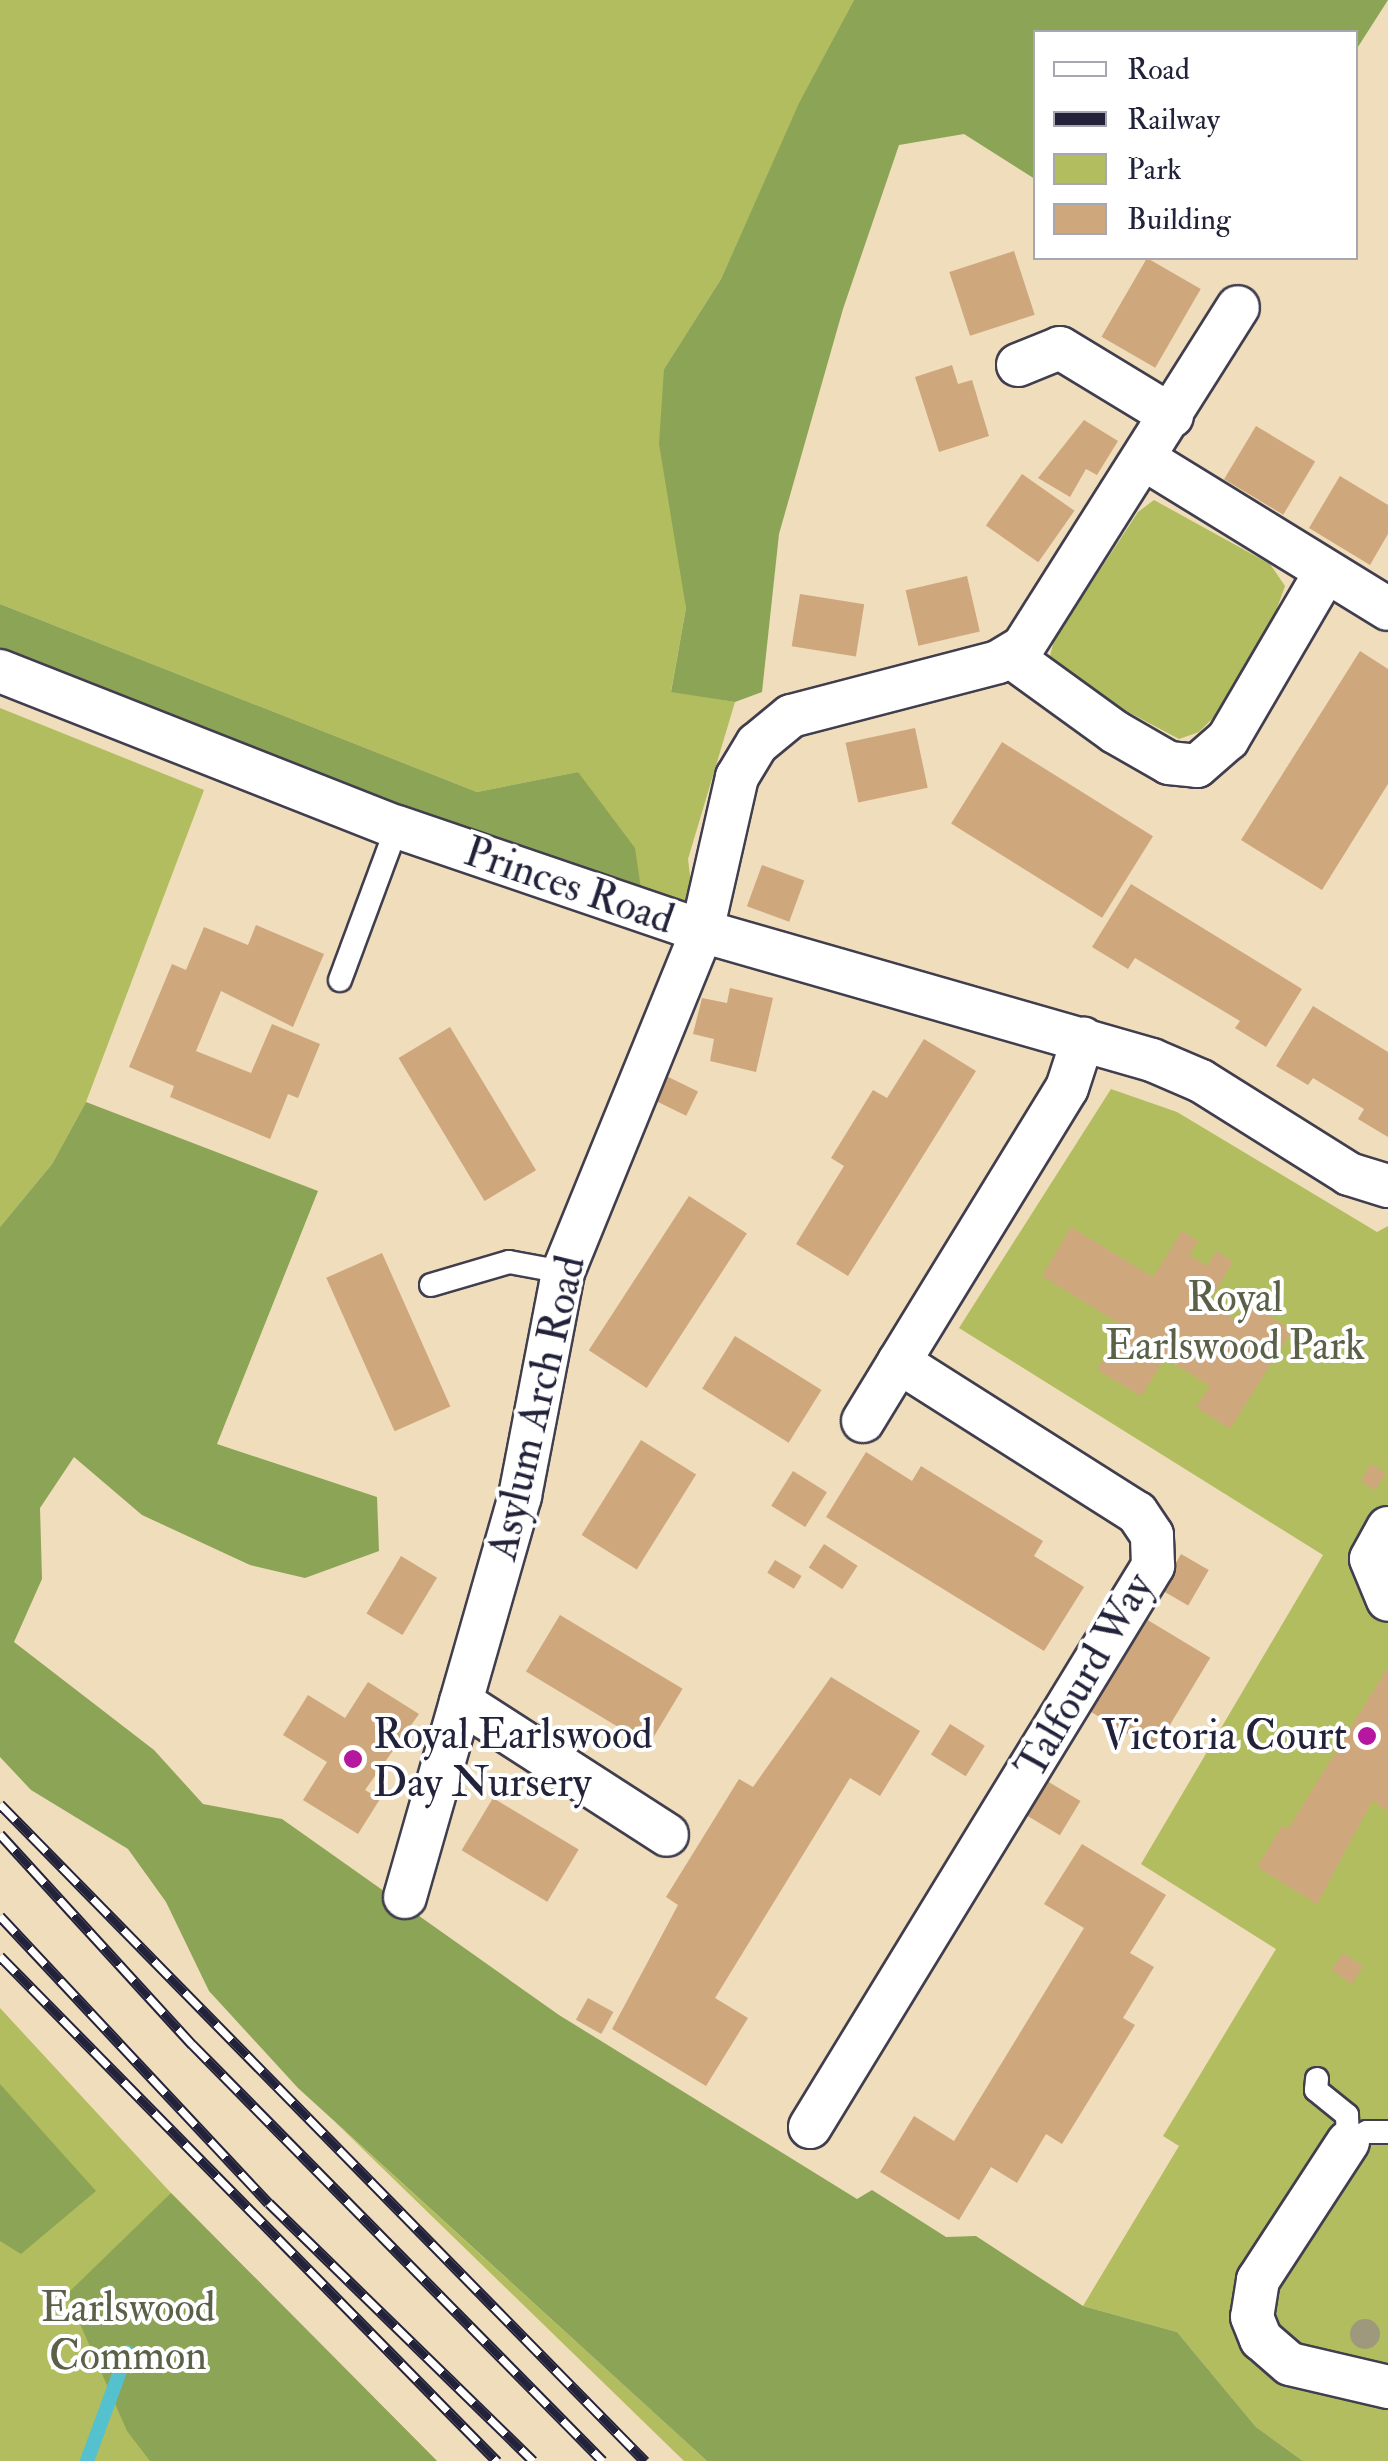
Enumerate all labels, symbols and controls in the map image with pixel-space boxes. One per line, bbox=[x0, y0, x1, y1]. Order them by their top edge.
legend bbox=[1033, 30, 1358, 260]
text: Road bbox=[1127, 51, 1190, 88]
text: Railway bbox=[1127, 101, 1220, 138]
text: Park bbox=[1127, 151, 1182, 188]
text: Building bbox=[1127, 201, 1231, 238]
street label: Princes Road bbox=[458, 827, 680, 945]
street label: Asylum Arch Road bbox=[477, 1251, 597, 1565]
park label: Royal Earlswood Park bbox=[1105, 1273, 1365, 1372]
street label: Talfourd Way bbox=[1006, 1564, 1164, 1788]
place label: Royal Earlswood Day Nursery bbox=[373, 1710, 653, 1808]
place label: Victoria Court bbox=[1101, 1711, 1347, 1761]
marker: Victoria Court bbox=[1356, 1725, 1378, 1747]
marker: Royal Earlswood Day Nursery bbox=[342, 1748, 364, 1770]
park label: Earlswood Common bbox=[41, 2283, 215, 2382]

